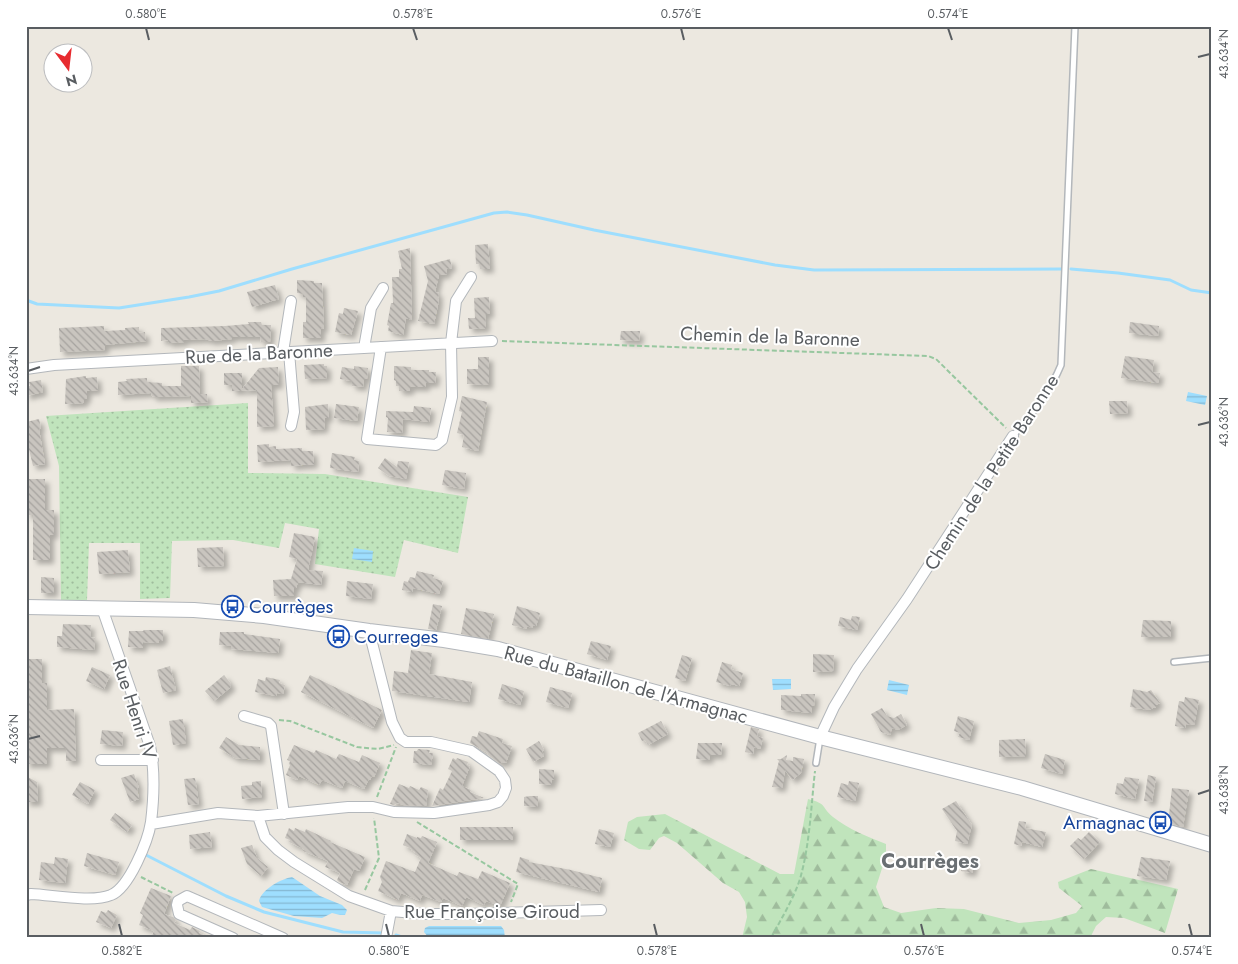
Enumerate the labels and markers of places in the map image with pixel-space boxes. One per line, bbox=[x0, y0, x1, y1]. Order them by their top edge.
place label: Courrèges bbox=[249, 593, 334, 620]
bus stop icon: Courrèges bbox=[221, 594, 245, 618]
place label: Courreges bbox=[354, 623, 439, 650]
bus stop icon: Courreges bbox=[326, 624, 350, 648]
place label: Armagnac bbox=[1063, 809, 1145, 836]
bus stop icon: Armagnac bbox=[1149, 810, 1173, 834]

